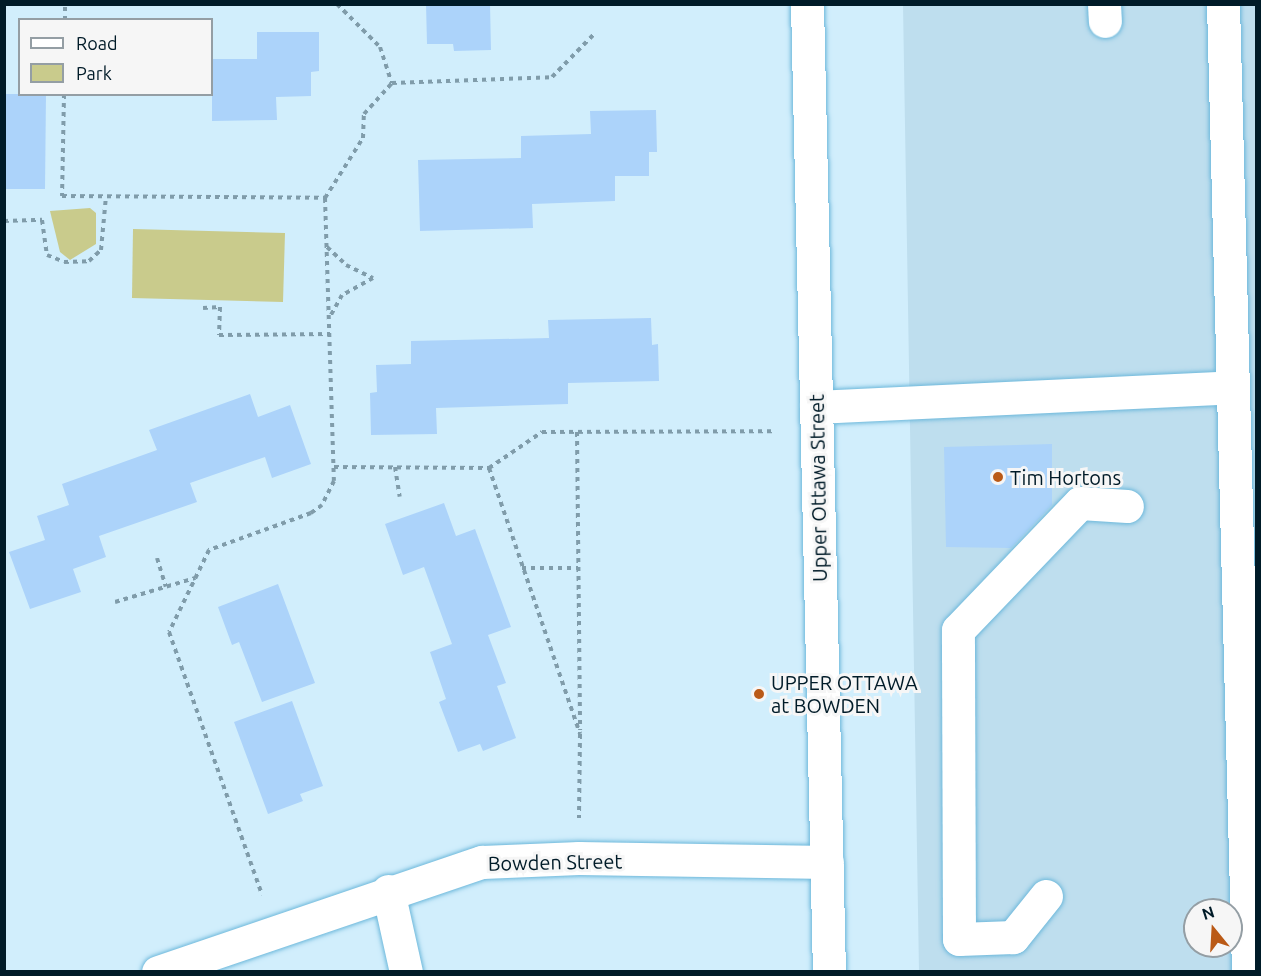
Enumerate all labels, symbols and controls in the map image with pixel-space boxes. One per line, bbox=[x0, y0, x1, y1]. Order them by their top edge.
legend bbox=[18, 18, 213, 96]
text: Road bbox=[76, 33, 118, 53]
text: Park bbox=[76, 63, 112, 83]
street label: Upper Ottawa Street bbox=[804, 394, 832, 582]
place label: Tim Hortons bbox=[1010, 465, 1121, 489]
marker: Tim Hortons bbox=[991, 470, 1005, 484]
place label: UPPER OTTAWA at BOWDEN bbox=[771, 670, 918, 717]
marker: UPPER OTTAWA at BOWDEN bbox=[752, 687, 766, 701]
street label: Bowden Street bbox=[488, 849, 622, 875]
north arrow bbox=[1183, 898, 1243, 958]
text: N bbox=[1200, 902, 1217, 923]

